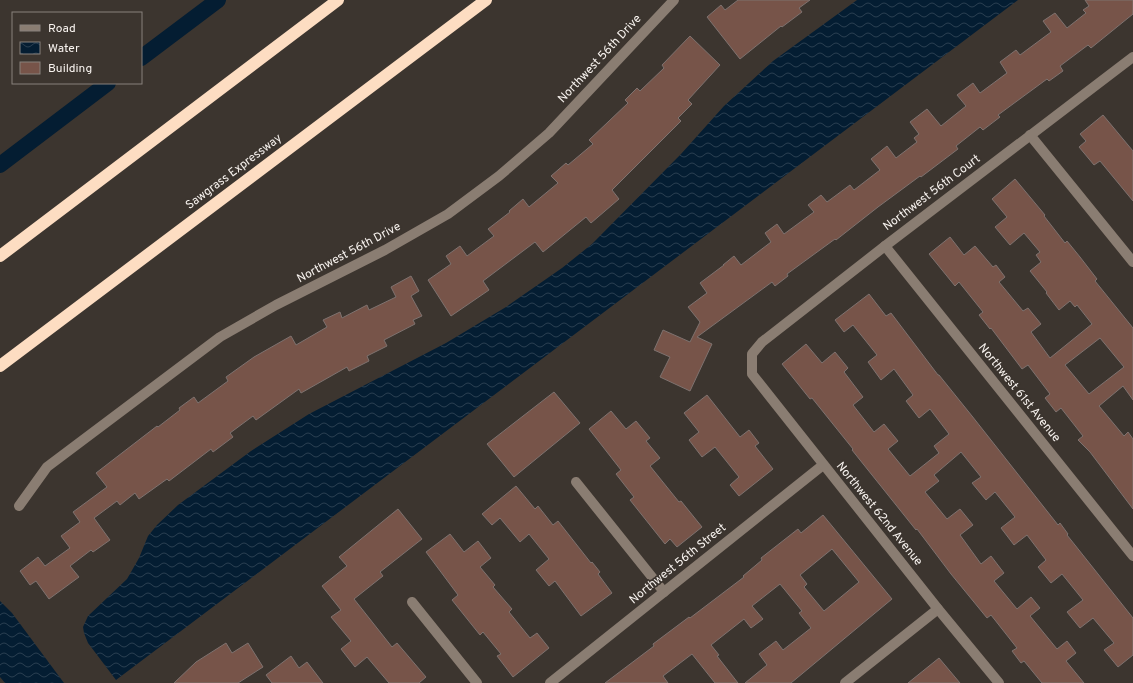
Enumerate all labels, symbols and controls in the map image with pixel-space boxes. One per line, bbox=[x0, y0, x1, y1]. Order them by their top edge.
street label: Northwest 56th Drive bbox=[555, 11, 645, 107]
legend bbox=[12, 12, 142, 84]
text: Road bbox=[48, 21, 76, 37]
text: Water bbox=[48, 41, 80, 57]
text: Building bbox=[48, 61, 92, 77]
street label: Sawgrass Expressway bbox=[183, 131, 285, 213]
street label: Northwest 56th Court bbox=[880, 151, 984, 235]
street label: Northwest 56th Drive bbox=[294, 219, 404, 287]
street label: Northwest 61st Avenue bbox=[974, 340, 1064, 446]
street label: Northwest 62nd Avenue bbox=[832, 459, 926, 569]
street label: Northwest 56th Street bbox=[626, 520, 730, 608]

